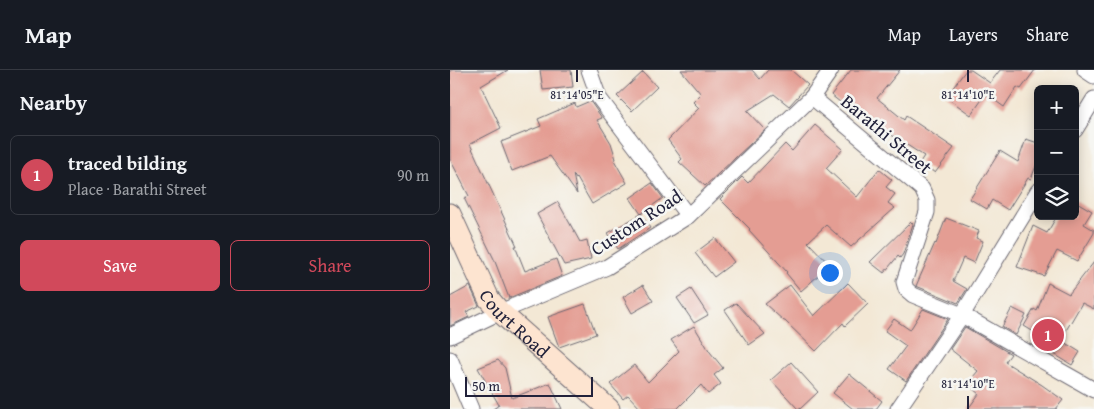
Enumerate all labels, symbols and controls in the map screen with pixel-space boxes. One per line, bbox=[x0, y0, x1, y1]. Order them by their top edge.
text: Map bbox=[25, 17, 72, 52]
text: Map bbox=[888, 21, 921, 48]
text: Layers bbox=[949, 21, 998, 48]
text: Share bbox=[1026, 21, 1069, 48]
map controls bbox=[1034, 85, 1079, 220]
button: + bbox=[1034, 85, 1079, 130]
text: 81°14'05"E bbox=[550, 86, 604, 103]
text: 81°14'10"E bbox=[941, 86, 995, 103]
text: Nearby bbox=[20, 87, 87, 118]
street label: Barathi Street bbox=[835, 87, 939, 181]
button: − bbox=[1034, 130, 1079, 175]
text: traced bilding bbox=[68, 149, 187, 177]
text: 1 bbox=[33, 163, 41, 187]
text: 90 m bbox=[397, 163, 429, 187]
button: layers bbox=[1034, 175, 1079, 220]
text: Place · Barathi Street bbox=[68, 177, 207, 201]
street label: Custom Road bbox=[585, 181, 688, 262]
button: Save bbox=[20, 240, 220, 291]
button: Share bbox=[230, 240, 430, 291]
your location bbox=[817, 260, 843, 286]
street label: Court Road bbox=[473, 285, 557, 365]
pin: 1 bbox=[1032, 316, 1064, 354]
scale bar bbox=[465, 374, 592, 397]
text: 81°14'10"E bbox=[941, 375, 995, 392]
text: 50 m bbox=[472, 376, 500, 396]

